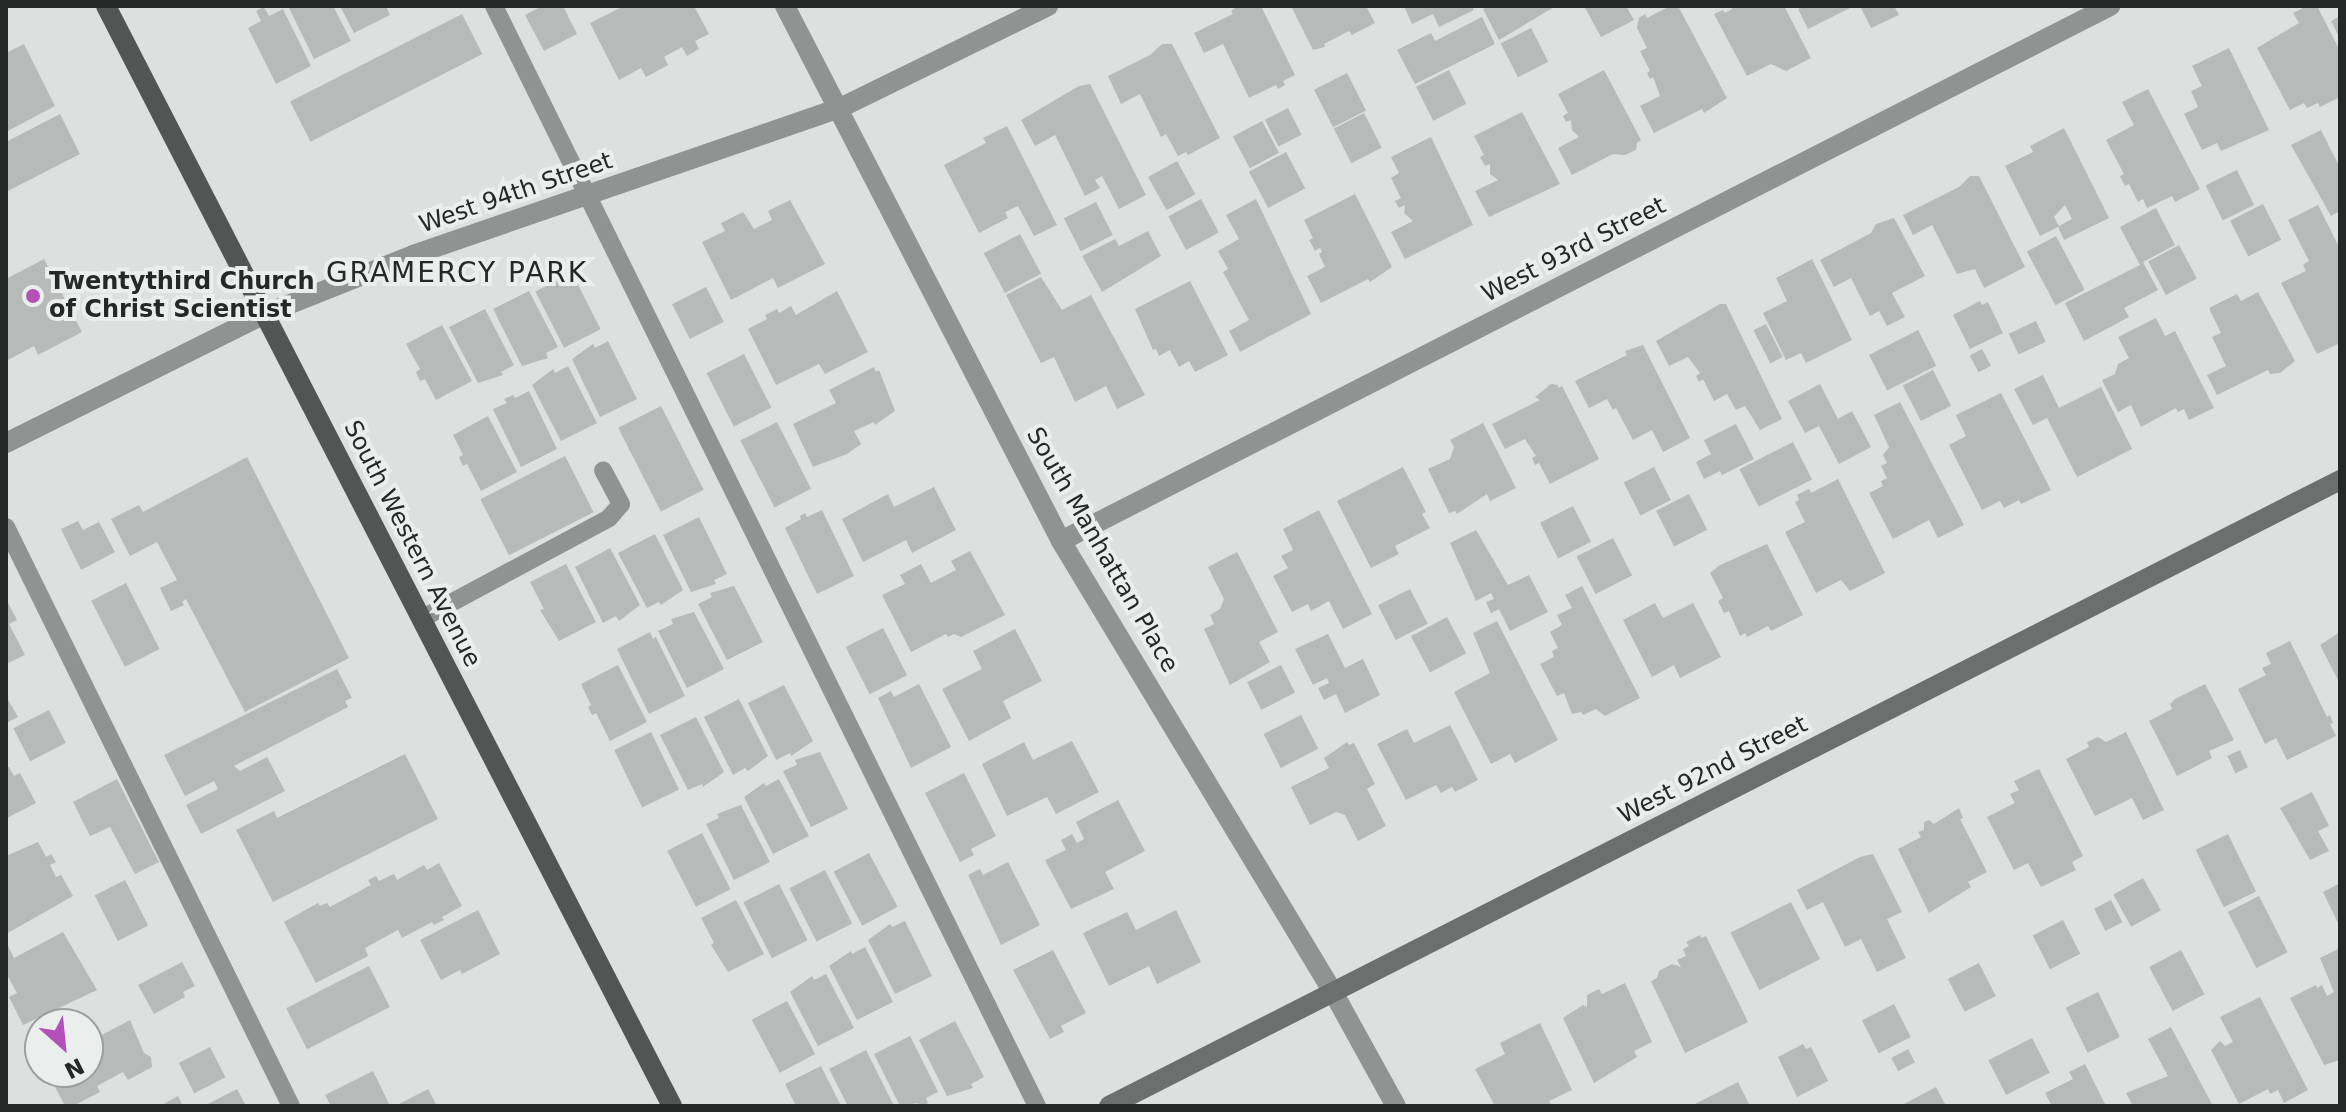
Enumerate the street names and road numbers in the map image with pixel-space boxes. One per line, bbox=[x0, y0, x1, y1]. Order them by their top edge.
street label: West 94th Street bbox=[416, 146, 616, 240]
street label: West 93rd Street bbox=[1477, 191, 1671, 309]
street label: South Western Avenue bbox=[337, 416, 487, 672]
street label: South Manhattan Place bbox=[1020, 422, 1184, 678]
street label: West 92nd Street bbox=[1614, 710, 1812, 830]

